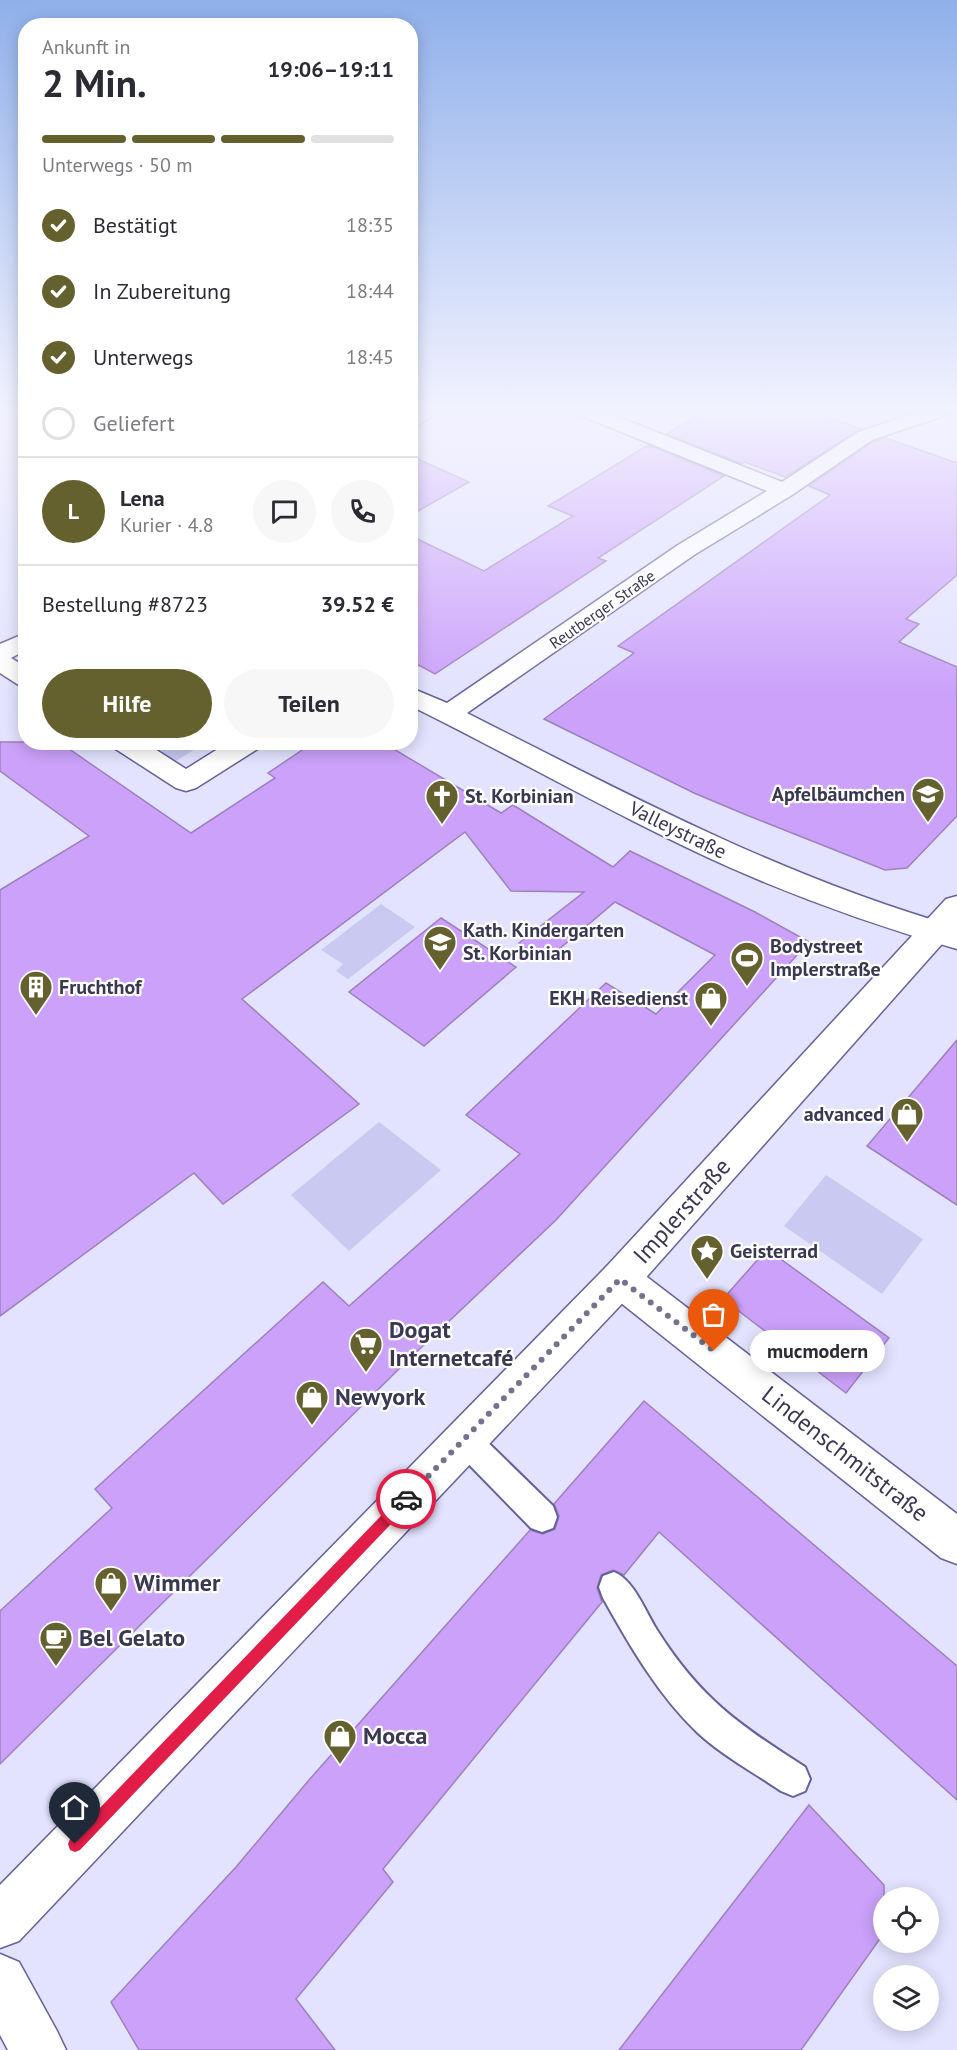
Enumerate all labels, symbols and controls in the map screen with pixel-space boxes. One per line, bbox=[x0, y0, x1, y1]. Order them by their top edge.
text: Ankunft in bbox=[42, 34, 130, 60]
text: 19:06–19:11 bbox=[268, 55, 394, 83]
text: 2 Min. bbox=[42, 57, 147, 108]
text: Unterwegs · 50 m bbox=[42, 152, 192, 178]
icon: check bbox=[42, 209, 75, 242]
text: Bestätigt bbox=[93, 211, 177, 239]
text: 18:35 bbox=[346, 212, 394, 238]
icon: check bbox=[42, 275, 75, 308]
text: In Zubereitung bbox=[93, 277, 231, 305]
text: 18:44 bbox=[346, 278, 394, 304]
icon: check bbox=[42, 341, 75, 374]
text: Unterwegs bbox=[93, 343, 193, 371]
text: 18:45 bbox=[346, 344, 394, 370]
text: Geliefert bbox=[93, 409, 175, 437]
button: chat bbox=[253, 480, 316, 543]
button: phone bbox=[331, 480, 394, 543]
text: Lena bbox=[120, 484, 165, 512]
text: L bbox=[68, 497, 79, 525]
text: Kurier · 4.8 bbox=[120, 512, 214, 538]
street label: Reutberger Straße bbox=[545, 565, 659, 653]
text: Bestellung #8723 bbox=[42, 590, 208, 618]
text: 39.52 € bbox=[321, 590, 394, 618]
button: Hilfe bbox=[42, 669, 212, 738]
button: Teilen bbox=[224, 669, 394, 738]
school or university icon: Apfelbäumchen bbox=[910, 776, 946, 823]
church icon: St. Korbinian bbox=[424, 778, 460, 825]
place label: Apfelbäumchen bbox=[772, 781, 905, 807]
place label: St. Korbinian bbox=[465, 783, 574, 809]
street label: Valleystraße bbox=[624, 795, 731, 865]
place label: Kath. Kindergarten St. Korbinian bbox=[463, 917, 624, 966]
school or university icon: Kath. Kindergarten St. Korbinian bbox=[422, 924, 458, 971]
place label: Bodystreet Implerstraße bbox=[770, 933, 881, 982]
sports icon: Bodystreet Implerstraße bbox=[729, 940, 765, 987]
building icon: Fruchthof bbox=[18, 969, 54, 1016]
place label: Fruchthof bbox=[59, 974, 143, 1000]
shop icon: EKH Reisedienst bbox=[693, 980, 729, 1027]
place label: EKH Reisedienst bbox=[549, 985, 688, 1011]
shop icon: advanced bbox=[889, 1096, 925, 1143]
place label: advanced bbox=[804, 1101, 884, 1127]
street label: Implerstraße bbox=[626, 1151, 737, 1270]
place icon: Geisterrad bbox=[689, 1233, 725, 1280]
place label: Geisterrad bbox=[730, 1238, 818, 1264]
pin bbox=[688, 1289, 739, 1351]
icon: bag bbox=[697, 1298, 730, 1331]
place label: Dogat Internetcafé bbox=[389, 1314, 513, 1373]
supermarket icon: Dogat Internetcafé bbox=[348, 1326, 384, 1373]
callout: mucmodern bbox=[750, 1330, 885, 1372]
text: mucmodern bbox=[767, 1338, 868, 1364]
shop icon: Newyork bbox=[294, 1379, 330, 1426]
street label: Lindenschmitstraße bbox=[756, 1379, 935, 1528]
place label: Newyork bbox=[335, 1381, 426, 1412]
courier bbox=[376, 1469, 436, 1529]
icon: car bbox=[390, 1483, 423, 1516]
shop icon: Wimmer bbox=[93, 1565, 129, 1612]
place label: Wimmer bbox=[134, 1567, 221, 1598]
cafe icon: Bel Gelato bbox=[38, 1620, 74, 1667]
place label: Bel Gelato bbox=[79, 1622, 185, 1653]
shop icon: Mocca bbox=[322, 1718, 358, 1765]
place label: Mocca bbox=[363, 1720, 427, 1751]
pin bbox=[49, 1782, 100, 1844]
icon: home bbox=[58, 1791, 91, 1824]
map controls bbox=[873, 1887, 939, 2031]
button: locate bbox=[873, 1887, 939, 1953]
button: layers bbox=[873, 1965, 939, 2031]

